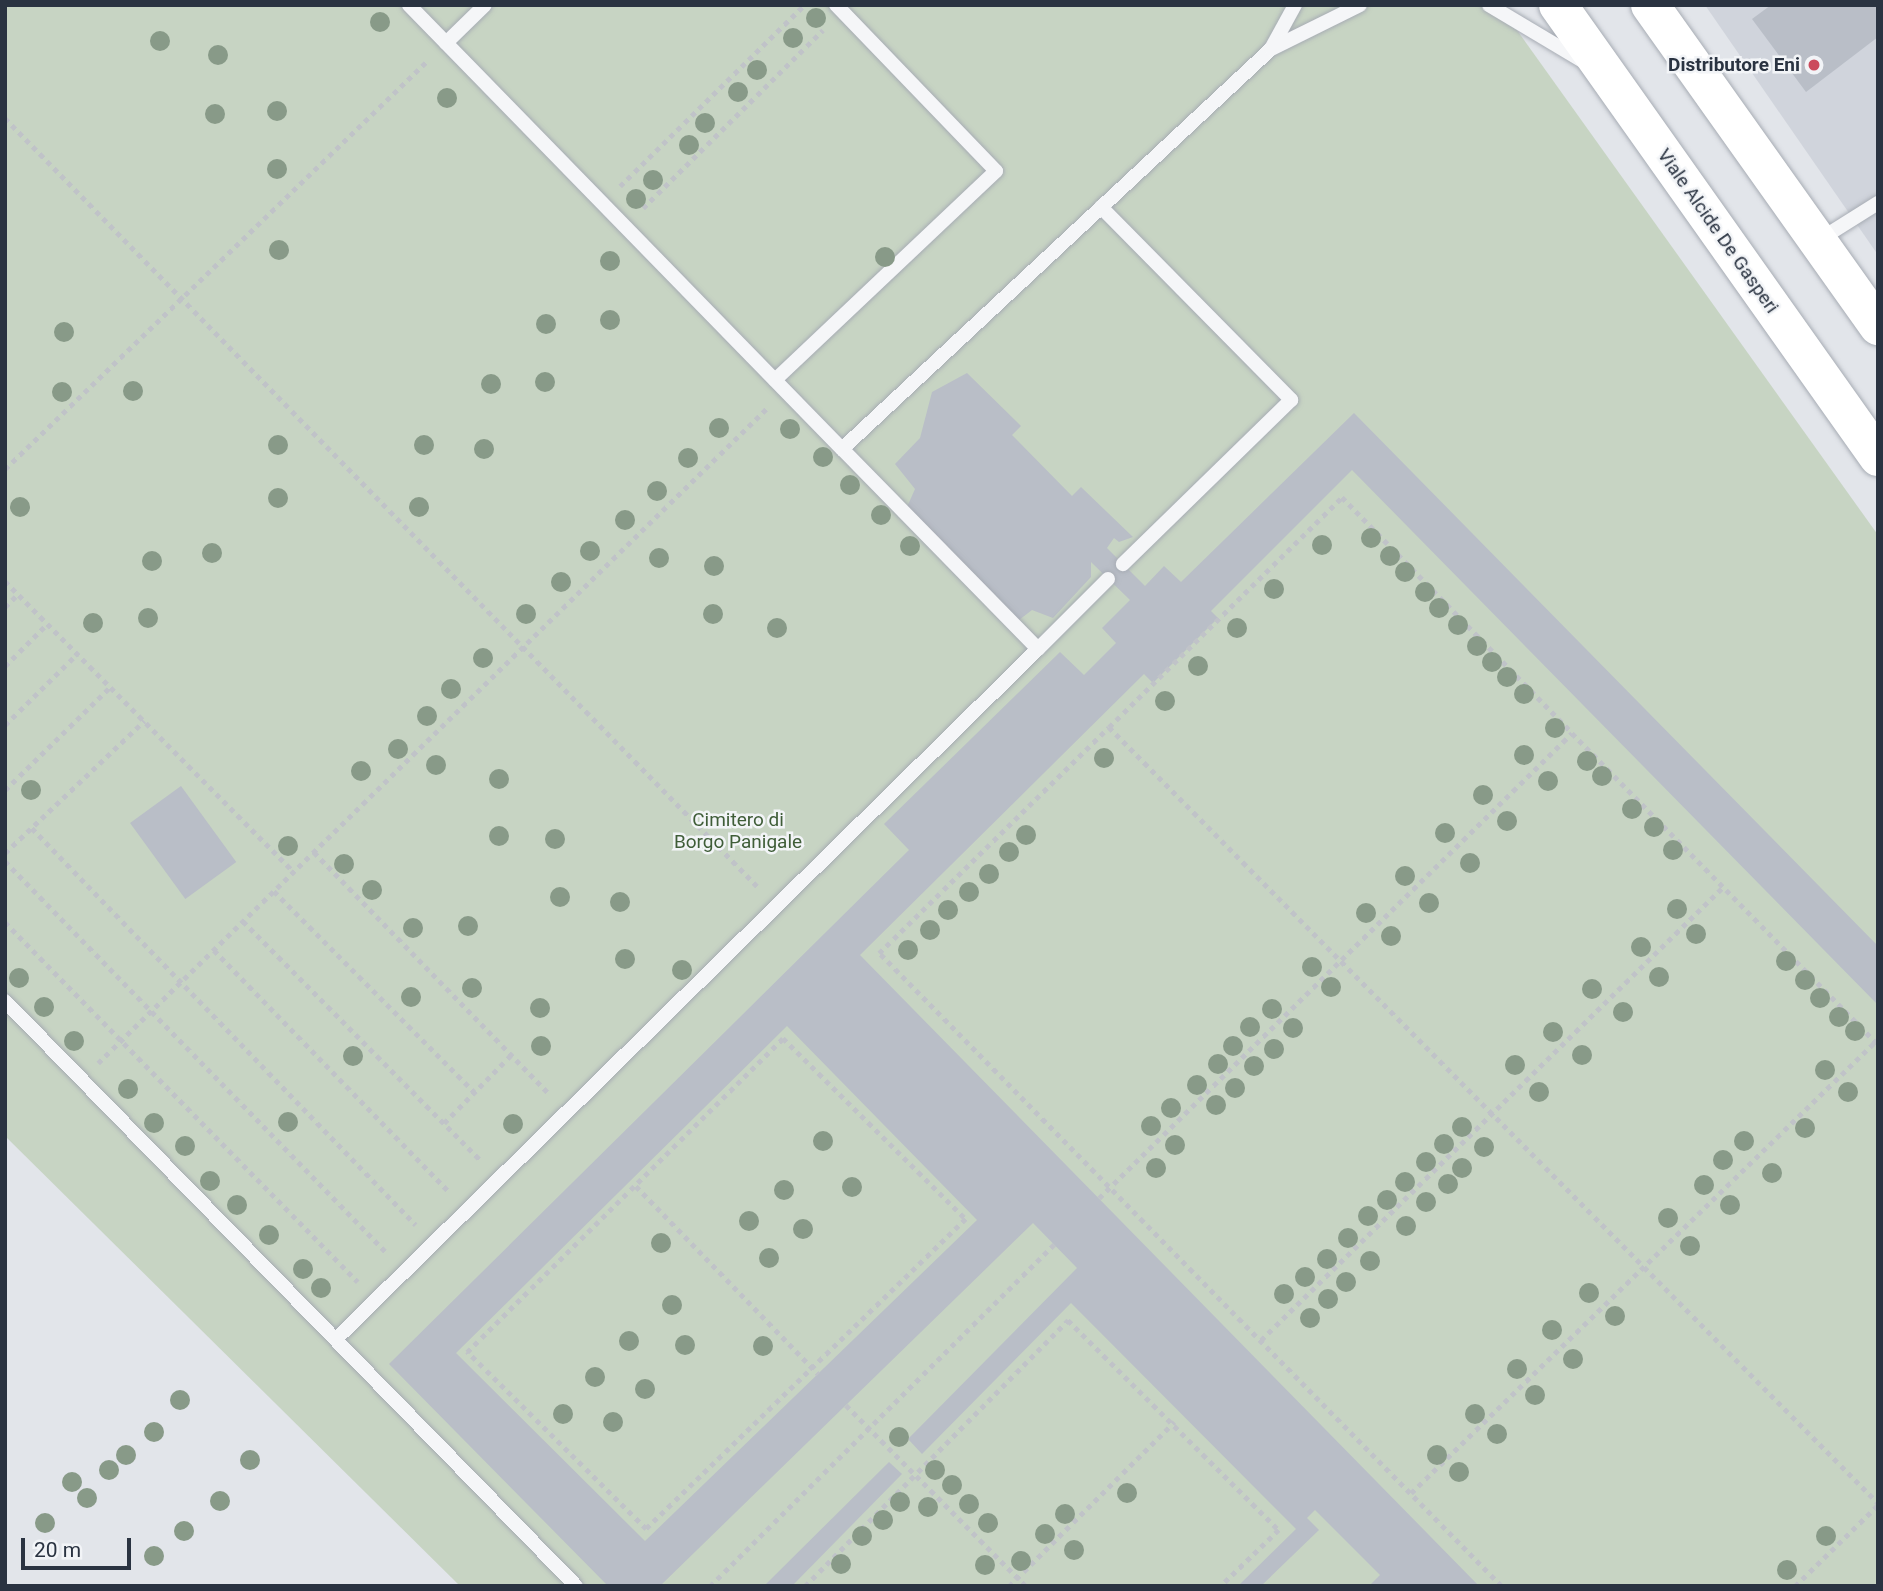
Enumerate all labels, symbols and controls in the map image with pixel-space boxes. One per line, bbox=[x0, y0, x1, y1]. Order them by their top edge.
place label: Distributore Eni bbox=[1668, 54, 1800, 76]
marker: Distributore Eni bbox=[1806, 57, 1822, 73]
street label: Viale Alcide De Gasperi bbox=[1653, 144, 1783, 318]
park label: Cimitero di Borgo Panigale bbox=[674, 809, 802, 853]
scale bar bbox=[24, 1524, 135, 1568]
text: 20 m bbox=[34, 1538, 81, 1562]

